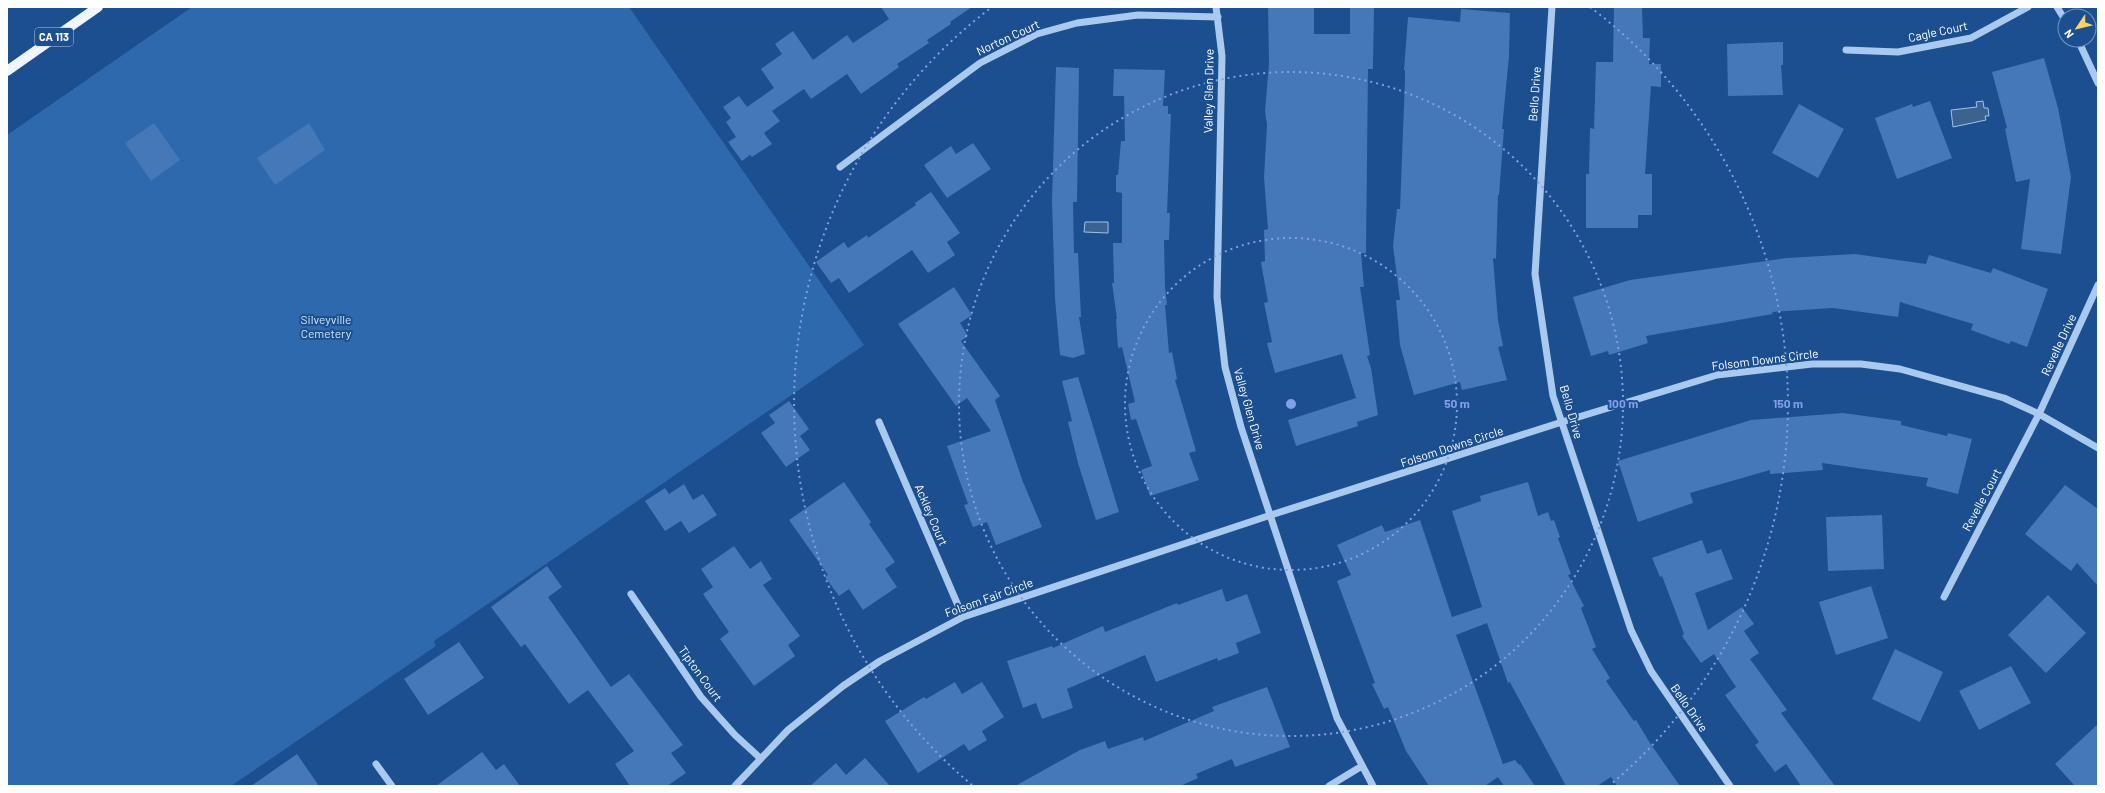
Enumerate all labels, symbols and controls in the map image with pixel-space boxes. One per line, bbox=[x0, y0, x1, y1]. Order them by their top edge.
north arrow bbox=[2057, 8, 2097, 48]
street label: Norton Court bbox=[974, 16, 1041, 58]
street label: Cagle Court bbox=[1907, 18, 1969, 44]
text: N bbox=[2061, 27, 2076, 41]
road number: CA 113 bbox=[35, 28, 73, 46]
street label: Valley Glen Drive bbox=[1200, 49, 1216, 133]
street label: Bello Drive bbox=[1525, 66, 1543, 122]
street label: Revelle Drive bbox=[2038, 311, 2078, 378]
park label: Silveyville Cemetery bbox=[301, 312, 352, 340]
street label: Folsom Downs Circle bbox=[1711, 346, 1819, 372]
street label: Valley Glen Drive bbox=[1232, 366, 1268, 451]
street label: Bello Drive bbox=[1558, 383, 1586, 440]
text: 50 m bbox=[1444, 396, 1470, 410]
text: 100 m bbox=[1608, 396, 1638, 410]
text: 150 m bbox=[1773, 396, 1803, 410]
centre of rings bbox=[1284, 397, 1298, 411]
street label: Folsom Downs Circle bbox=[1398, 423, 1505, 469]
street label: Revelle Court bbox=[1959, 466, 2003, 533]
street label: Ackley Court bbox=[913, 482, 951, 547]
street label: Folsom Fair Circle bbox=[943, 575, 1035, 619]
street label: Tipton Court bbox=[676, 643, 726, 704]
street label: Bello Drive bbox=[1668, 681, 1711, 734]

